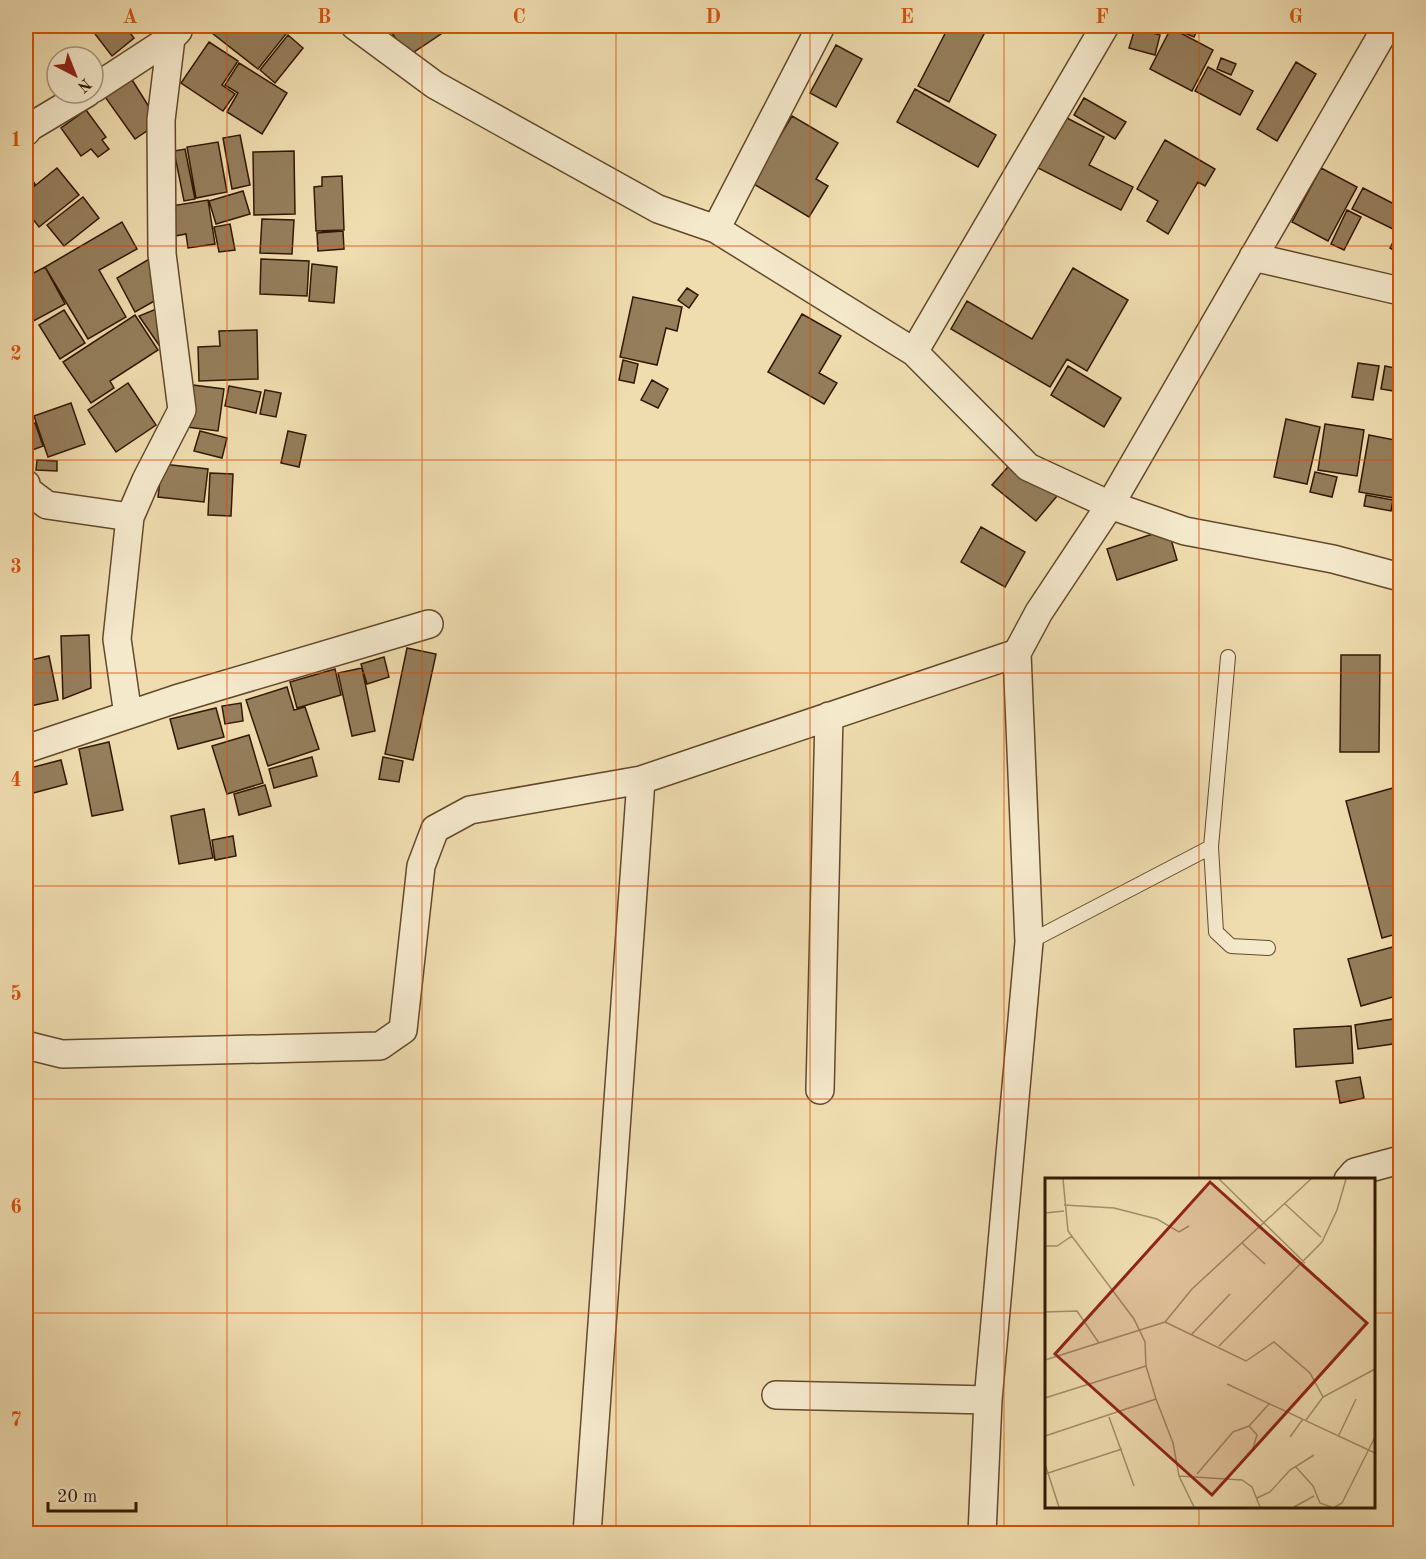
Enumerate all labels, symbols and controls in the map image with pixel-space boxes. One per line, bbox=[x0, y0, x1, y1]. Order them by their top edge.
text: A bbox=[122, 8, 138, 28]
text: B bbox=[317, 8, 331, 28]
text: C bbox=[512, 8, 526, 28]
text: D bbox=[705, 8, 721, 28]
text: E bbox=[900, 8, 914, 28]
text: F bbox=[1095, 8, 1109, 28]
text: G bbox=[1289, 8, 1303, 28]
north arrow bbox=[45, 45, 105, 105]
text: N bbox=[73, 75, 94, 95]
text: 1 bbox=[10, 131, 22, 151]
text: 2 bbox=[10, 345, 22, 365]
text: 3 bbox=[10, 558, 22, 578]
text: 4 bbox=[10, 771, 22, 791]
text: 5 bbox=[10, 984, 22, 1005]
inset map bbox=[1045, 1178, 1375, 1508]
text: 6 bbox=[10, 1198, 22, 1218]
text: 7 bbox=[10, 1411, 22, 1431]
scale bar bbox=[48, 1475, 136, 1513]
text: 20 m bbox=[57, 1488, 97, 1506]

